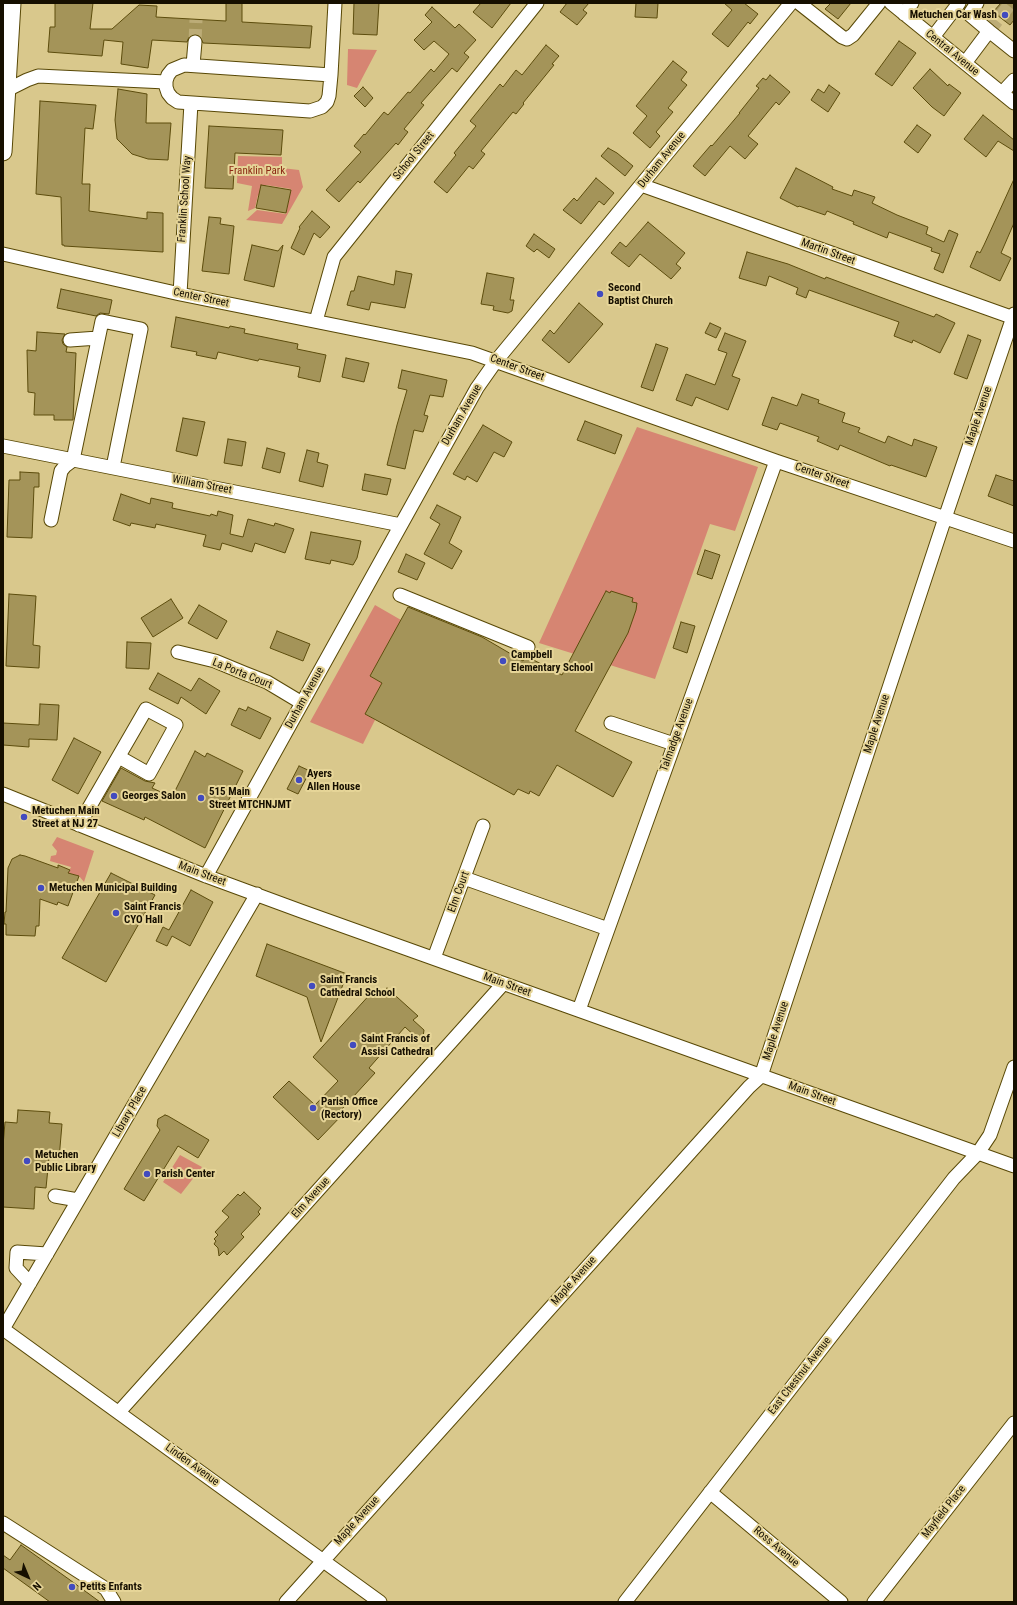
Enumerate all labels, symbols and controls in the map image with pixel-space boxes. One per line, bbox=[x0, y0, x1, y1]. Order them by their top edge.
place label: Metuchen Car Wash bbox=[910, 8, 997, 22]
marker: Metuchen Car Wash bbox=[1000, 10, 1010, 20]
street label: Central Avenue bbox=[923, 27, 981, 79]
street label: School Street bbox=[391, 129, 437, 183]
street label: Durham Avenue bbox=[635, 129, 689, 191]
street label: Franklin School Way bbox=[175, 155, 195, 243]
park label: Franklin Park bbox=[229, 164, 285, 178]
street label: Martin Street bbox=[799, 236, 857, 268]
place label: Second Baptist Church bbox=[608, 281, 673, 307]
street label: Center Street bbox=[172, 286, 230, 310]
marker: Second Baptist Church bbox=[595, 289, 605, 299]
street label: Center Street bbox=[488, 352, 546, 384]
street label: Durham Avenue bbox=[439, 382, 485, 448]
street label: Maple Avenue bbox=[963, 385, 995, 447]
street label: Center Street bbox=[793, 461, 851, 491]
street label: William Street bbox=[171, 473, 233, 497]
place label: Campbell Elementary School bbox=[511, 648, 593, 674]
street label: La Porta Court bbox=[210, 656, 274, 692]
marker: Campbell Elementary School bbox=[498, 656, 508, 666]
street label: Durham Avenue bbox=[283, 665, 327, 731]
street label: Maple Avenue bbox=[861, 693, 893, 755]
street label: Talmadge Avenue bbox=[658, 697, 696, 773]
place label: Ayers Allen House bbox=[307, 767, 360, 793]
marker: Ayers Allen House bbox=[294, 775, 304, 785]
place label: 515 Main Street MTCHNJMT bbox=[209, 785, 292, 811]
place label: Georges Salon bbox=[122, 789, 186, 803]
marker: Georges Salon bbox=[109, 791, 119, 801]
marker: 515 Main Street MTCHNJMT bbox=[196, 793, 206, 803]
place label: Metuchen Main Street at NJ 27 bbox=[32, 804, 100, 830]
marker: Metuchen Main Street at NJ 27 bbox=[19, 812, 29, 822]
street label: Main Street bbox=[176, 859, 228, 889]
street label: Elm Court bbox=[445, 870, 473, 914]
place label: Metuchen Municipal Building bbox=[49, 881, 177, 895]
marker: Metuchen Municipal Building bbox=[36, 883, 46, 893]
place label: Saint Francis CYO Hall bbox=[124, 900, 181, 926]
marker: Saint Francis CYO Hall bbox=[111, 908, 121, 918]
street label: Main Street bbox=[481, 970, 533, 1000]
place label: Saint Francis Cathedral School bbox=[320, 973, 395, 999]
marker: Saint Francis Cathedral School bbox=[307, 981, 317, 991]
street label: Maple Avenue bbox=[760, 1000, 792, 1062]
place label: Saint Francis of Assisi Cathedral bbox=[361, 1032, 433, 1058]
marker: Saint Francis of Assisi Cathedral bbox=[348, 1040, 358, 1050]
street label: Main Street bbox=[786, 1079, 838, 1109]
street label: Library Place bbox=[110, 1084, 150, 1140]
place label: Parish Office (Rectory) bbox=[321, 1095, 378, 1121]
marker: Parish Office (Rectory) bbox=[308, 1103, 318, 1113]
place label: Metuchen Public Library bbox=[35, 1148, 96, 1174]
marker: Metuchen Public Library bbox=[22, 1156, 32, 1166]
place label: Parish Center bbox=[155, 1167, 215, 1181]
marker: Parish Center bbox=[142, 1169, 152, 1179]
street label: Elm Avenue bbox=[289, 1175, 333, 1221]
street label: Maple Avenue bbox=[549, 1254, 599, 1308]
street label: East Chestnut Avenue bbox=[766, 1335, 834, 1417]
street label: Linden Avenue bbox=[163, 1441, 221, 1489]
street label: Mayfield Place bbox=[919, 1483, 969, 1541]
street label: Maple Avenue bbox=[332, 1494, 382, 1548]
street label: Ross Avenue bbox=[750, 1524, 802, 1570]
north arrow bbox=[8, 1557, 48, 1597]
text: N bbox=[30, 1579, 44, 1593]
place label: Petits Enfants bbox=[80, 1580, 142, 1594]
marker: Petits Enfants bbox=[67, 1582, 77, 1592]

